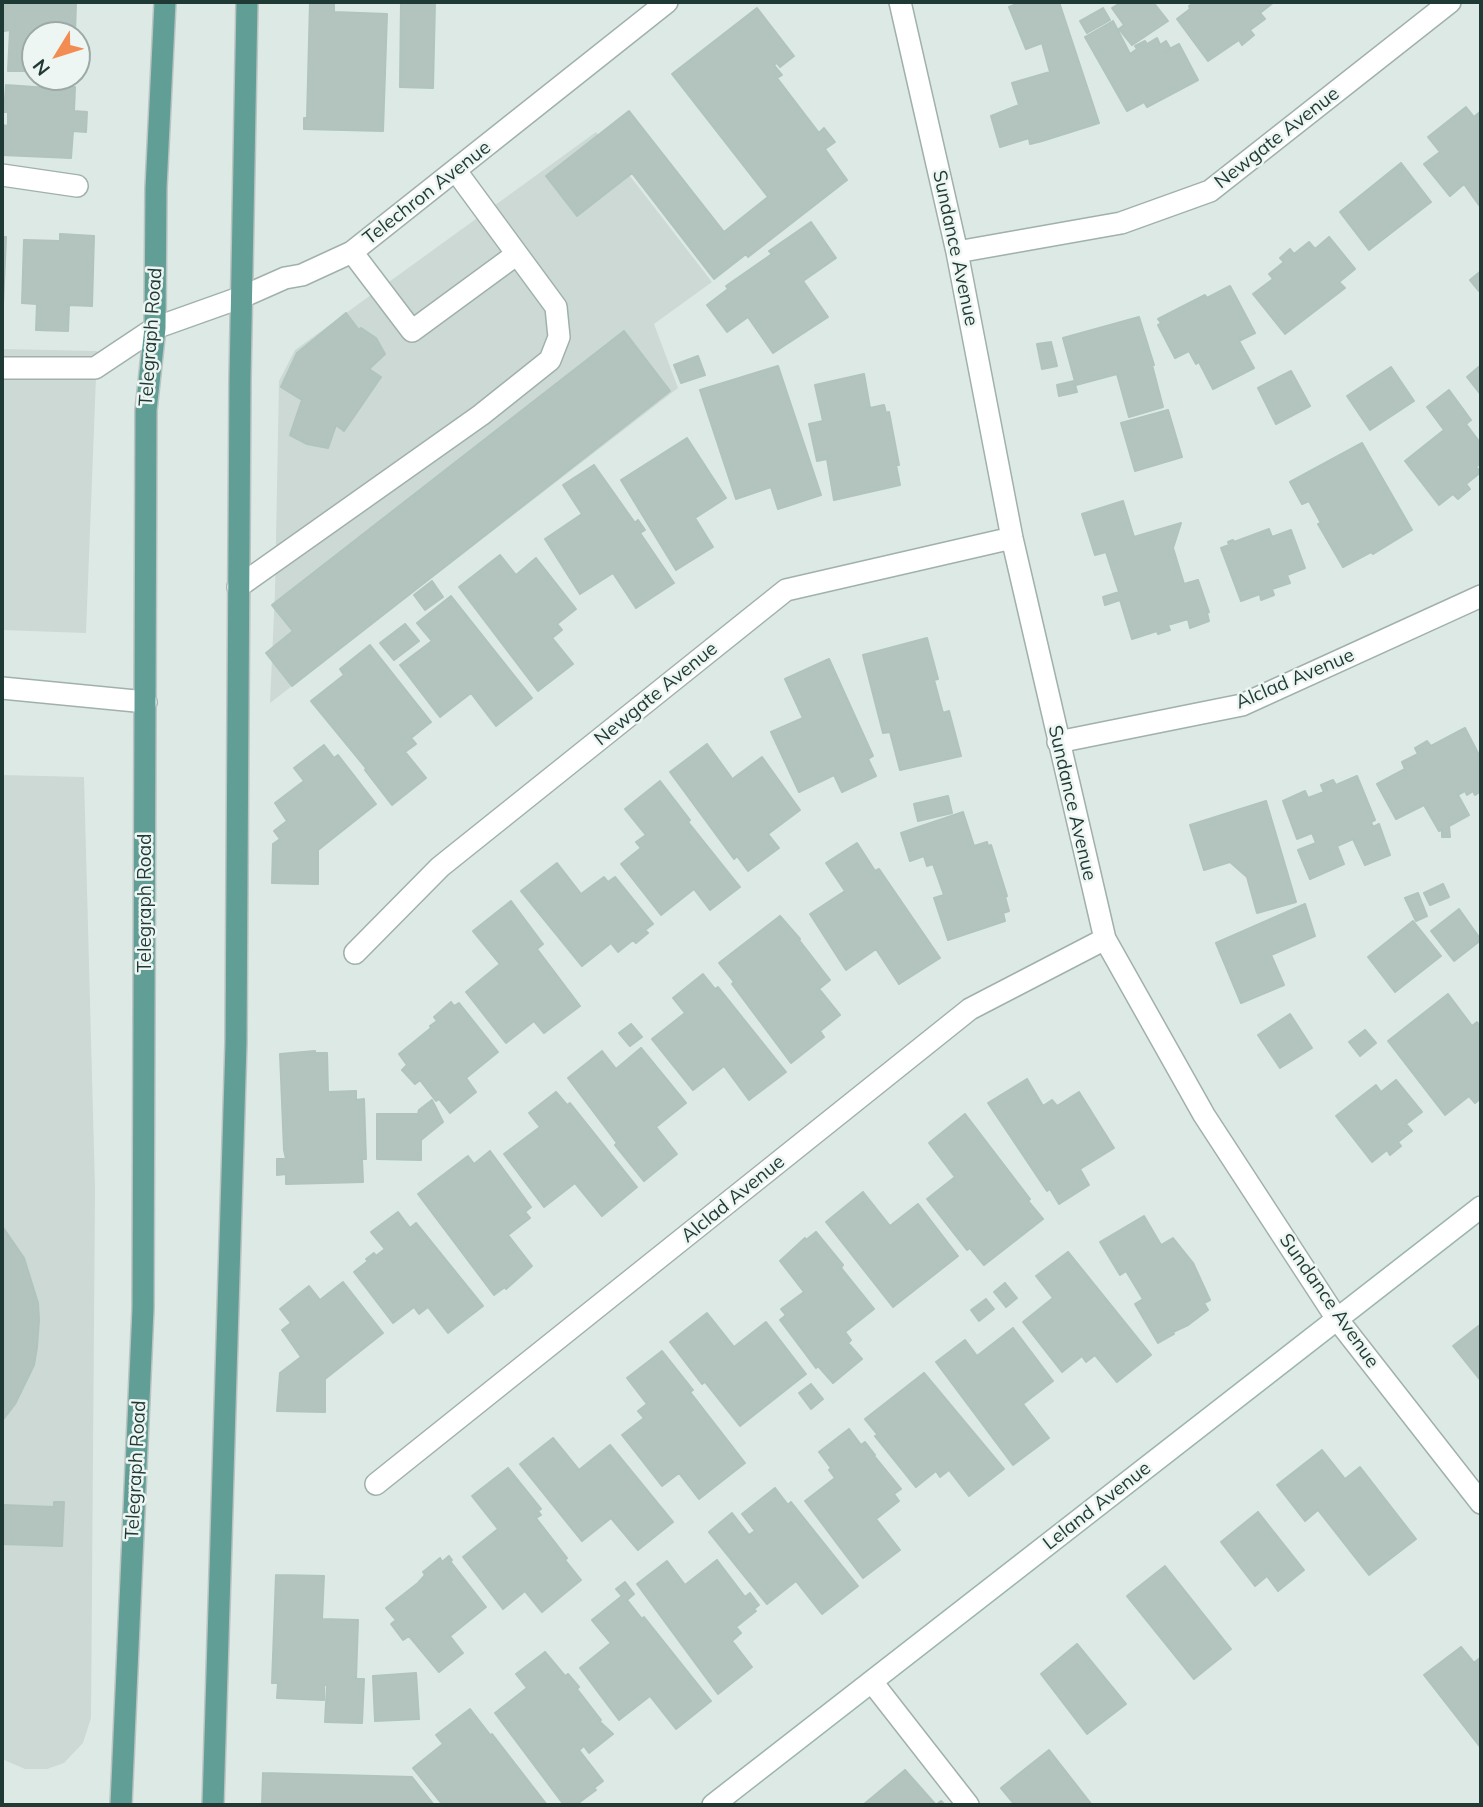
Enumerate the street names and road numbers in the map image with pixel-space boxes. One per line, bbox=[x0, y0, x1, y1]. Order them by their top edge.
street label: Newgate Avenue bbox=[1210, 82, 1344, 194]
street label: Telechron Avenue bbox=[359, 136, 495, 250]
street label: Sundance Avenue bbox=[927, 168, 983, 328]
street label: Telegraph Road bbox=[135, 267, 167, 407]
street label: Newgate Avenue bbox=[590, 637, 722, 751]
street label: Alclad Avenue bbox=[1232, 644, 1358, 714]
street label: Sundance Avenue bbox=[1043, 723, 1101, 883]
street label: Telegraph Road bbox=[134, 834, 156, 972]
street label: Alclad Avenue bbox=[677, 1150, 789, 1248]
street label: Sundance Avenue bbox=[1274, 1230, 1384, 1372]
street label: Telegraph Road bbox=[121, 1400, 151, 1540]
street label: Leland Avenue bbox=[1039, 1457, 1155, 1555]

